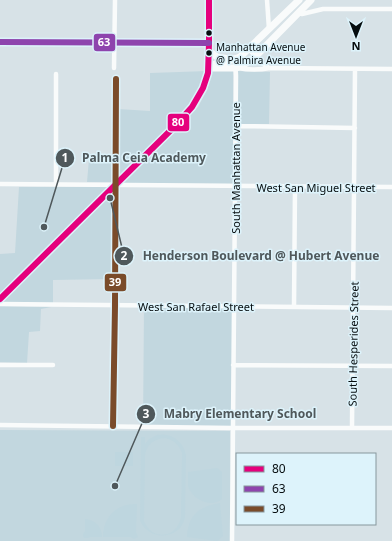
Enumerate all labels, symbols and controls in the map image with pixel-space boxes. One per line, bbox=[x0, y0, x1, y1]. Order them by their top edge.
north arrow bbox=[336, 16, 376, 56]
unlabelled marker bbox=[204, 28, 214, 38]
line badge: 63 bbox=[93, 33, 116, 52]
text: 63 bbox=[98, 34, 110, 49]
text: N bbox=[352, 39, 360, 54]
place label: Manhattan Avenue @ Palmira Avenue bbox=[216, 40, 306, 67]
marker: Manhattan Avenue @ Palmira Avenue bbox=[204, 48, 214, 58]
street label: South Manhattan Avenue bbox=[228, 102, 243, 234]
line badge: 80 bbox=[167, 113, 190, 132]
text: 80 bbox=[172, 114, 184, 129]
callout: Palma Ceia Academy bbox=[55, 146, 214, 170]
text: 1 bbox=[62, 149, 68, 166]
text: Palma Ceia Academy bbox=[82, 149, 206, 166]
street label: West San Miguel Street bbox=[256, 180, 376, 195]
callout: Henderson Boulevard @ Hubert Avenue bbox=[114, 244, 387, 268]
text: 2 bbox=[121, 247, 128, 264]
text: Henderson Boulevard @ Hubert Avenue bbox=[143, 247, 379, 264]
line badge: 39 bbox=[104, 273, 127, 292]
text: 39 bbox=[109, 274, 121, 289]
street label: South Hesperides Street bbox=[344, 281, 362, 407]
street label: West San Rafael Street bbox=[138, 299, 254, 314]
callout: Mabry Elementary School bbox=[136, 402, 324, 426]
text: 3 bbox=[143, 405, 150, 422]
text: Mabry Elementary School bbox=[164, 405, 316, 422]
legend bbox=[236, 453, 376, 525]
text: 80 bbox=[272, 460, 286, 477]
text: 63 bbox=[272, 480, 286, 497]
text: 39 bbox=[272, 500, 286, 517]

